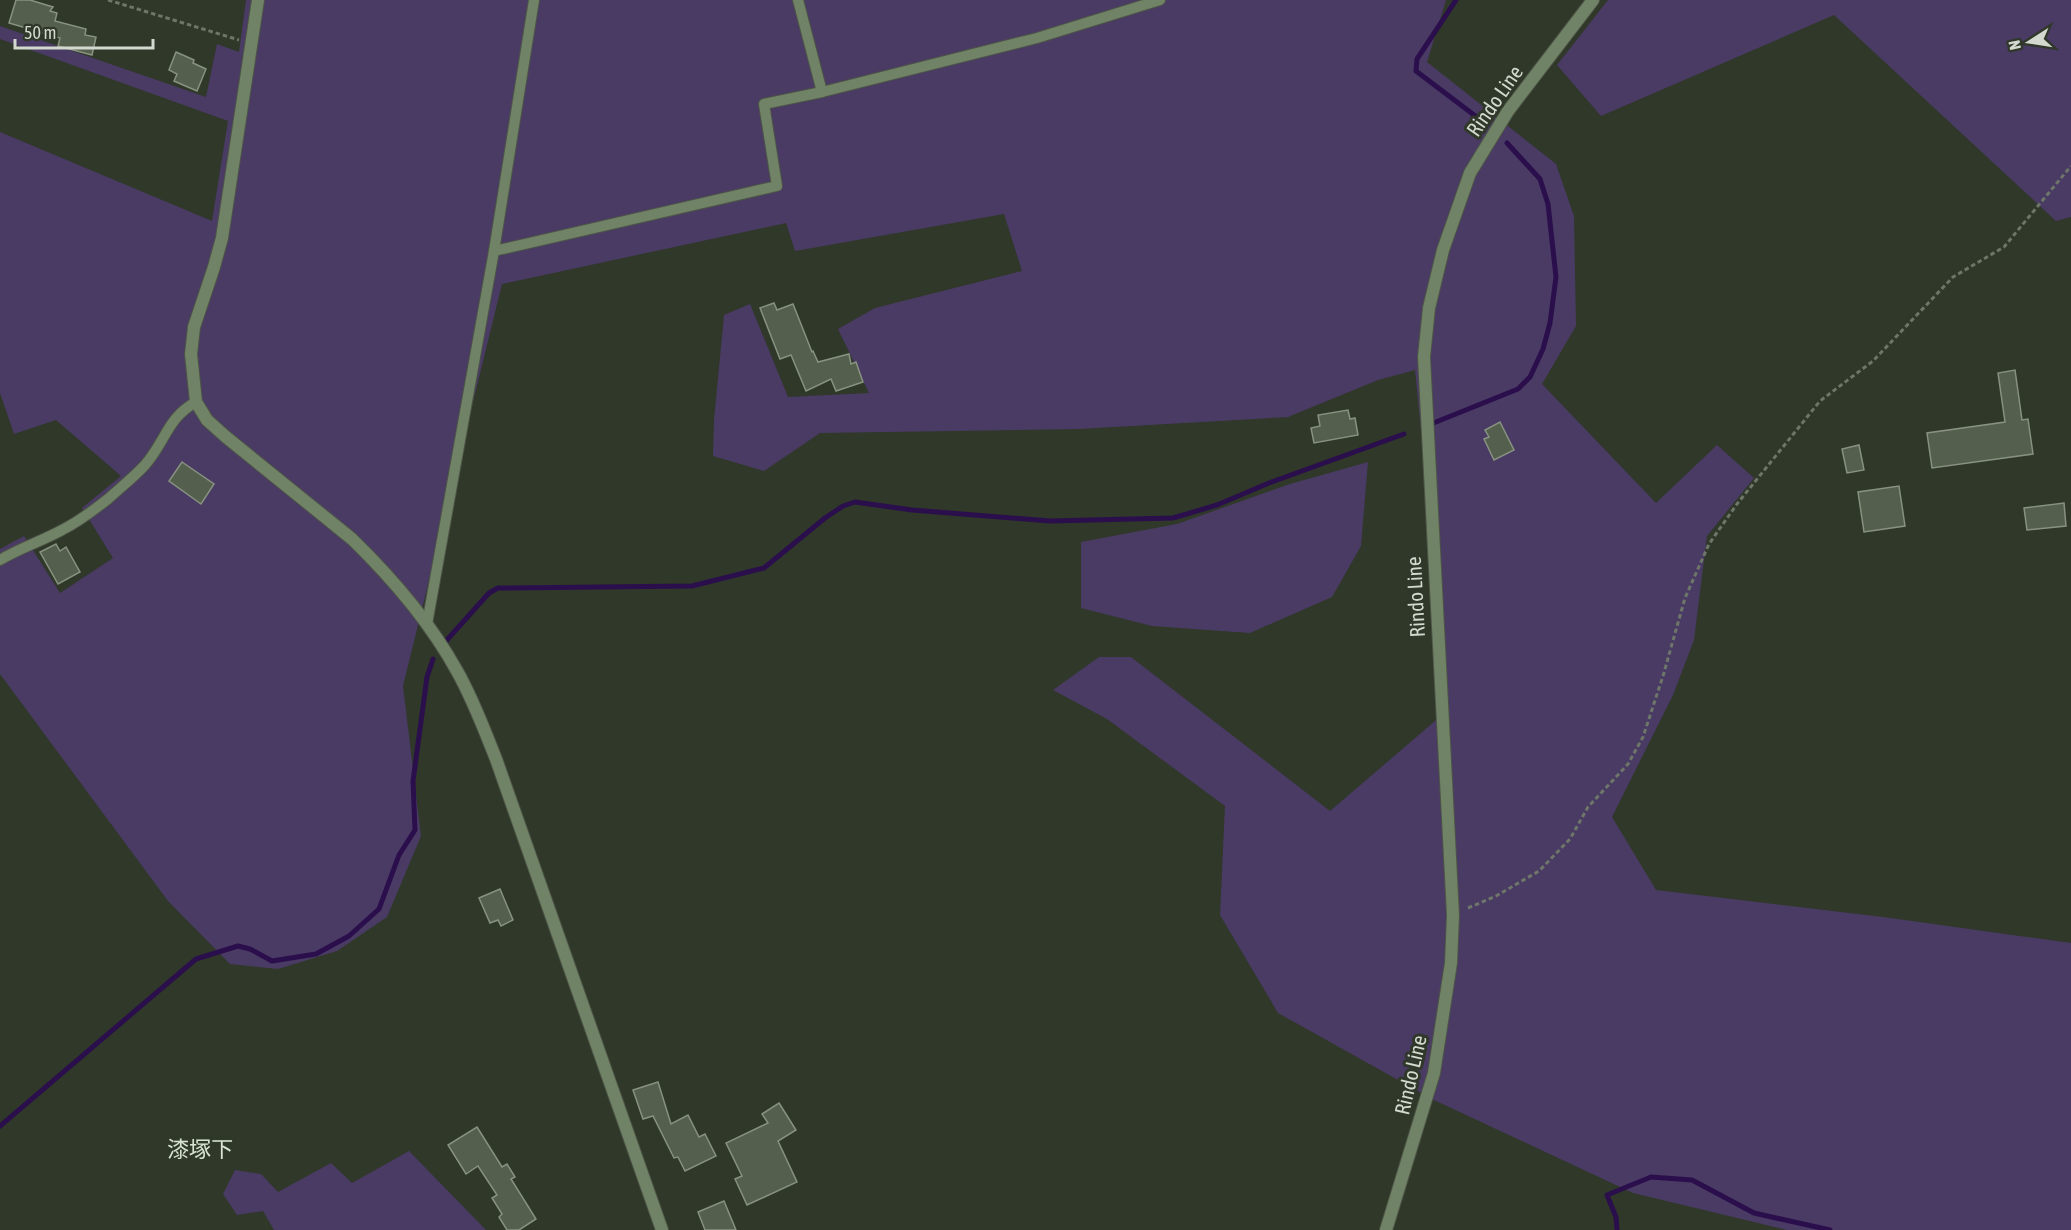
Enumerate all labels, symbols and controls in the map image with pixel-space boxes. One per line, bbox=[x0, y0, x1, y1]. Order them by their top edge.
scale bar bbox=[15, 12, 153, 50]
north arrow bbox=[1999, 12, 2059, 72]
text: 50 m bbox=[24, 22, 56, 43]
text: N bbox=[2005, 39, 2024, 52]
street label: Rindo Line bbox=[1461, 60, 1527, 140]
street label: Rindo Line bbox=[1401, 556, 1429, 638]
street label: Rindo Line bbox=[1389, 1033, 1431, 1117]
district label: 漆塚下 bbox=[167, 1136, 233, 1162]

